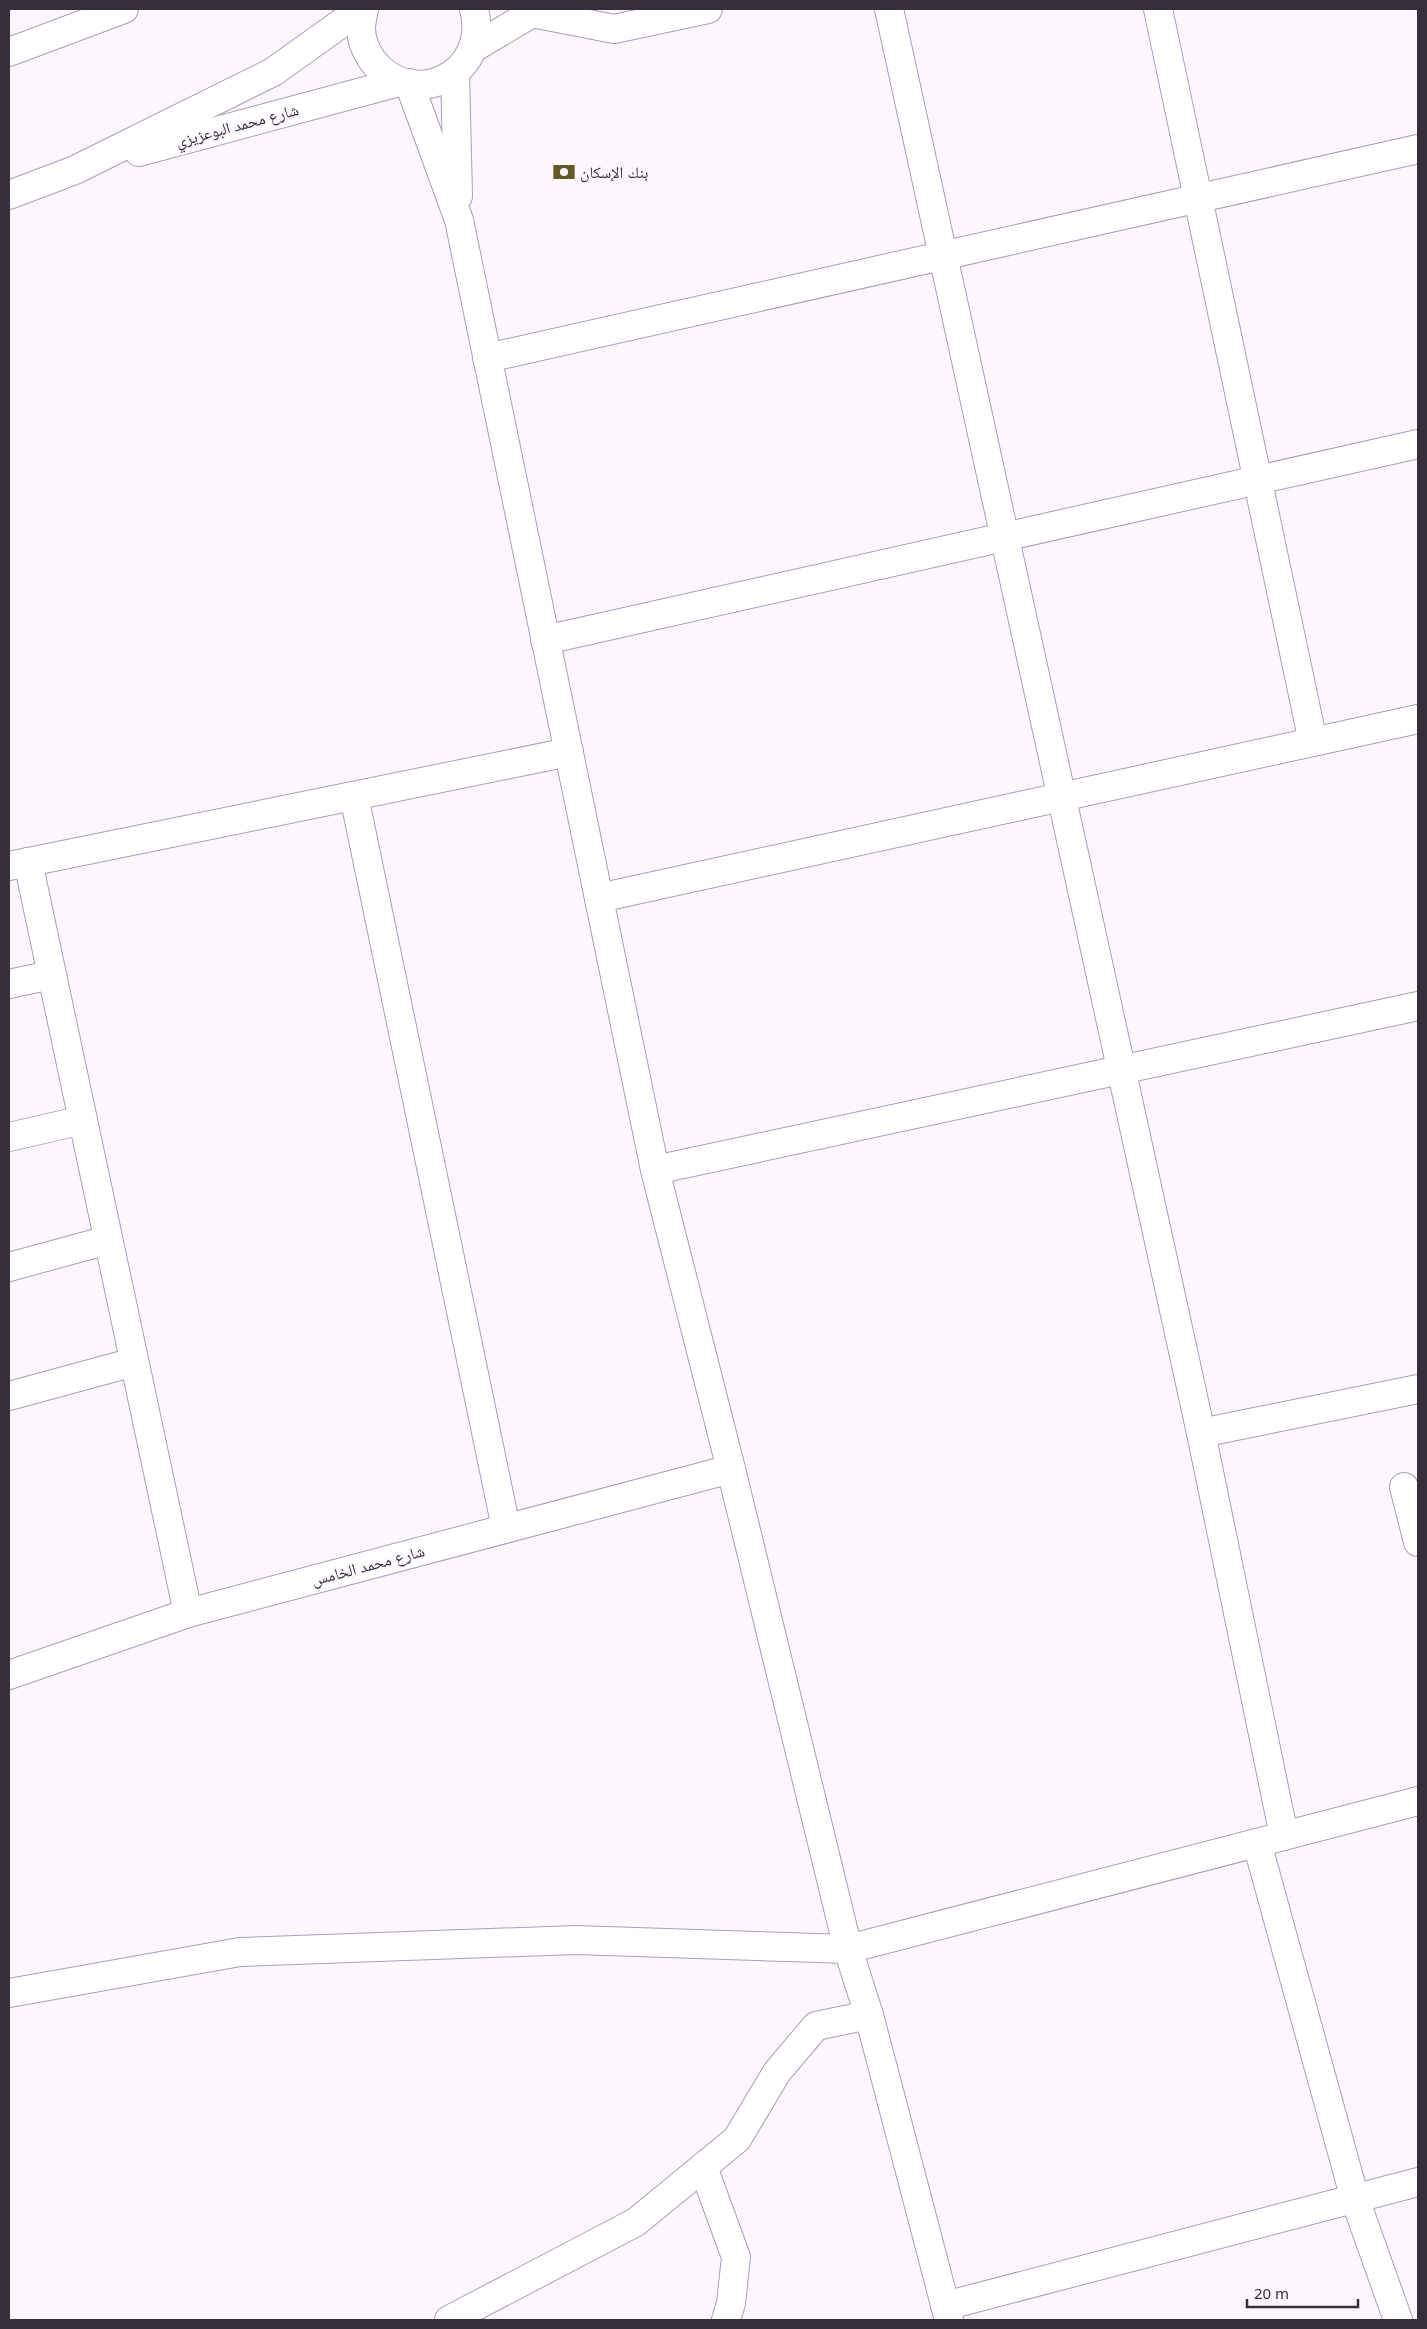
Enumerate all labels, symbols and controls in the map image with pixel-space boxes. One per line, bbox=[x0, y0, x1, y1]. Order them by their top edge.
street label: شارع محمد البوعزيزي bbox=[173, 98, 302, 154]
bank icon: بنك الإسكان bbox=[551, 159, 577, 185]
place label: بنك الإسكان bbox=[580, 161, 648, 183]
street label: شارع محمد الخامس bbox=[309, 1539, 427, 1591]
scale bar bbox=[1247, 2276, 1358, 2308]
text: 20 m bbox=[1254, 2283, 1289, 2303]

